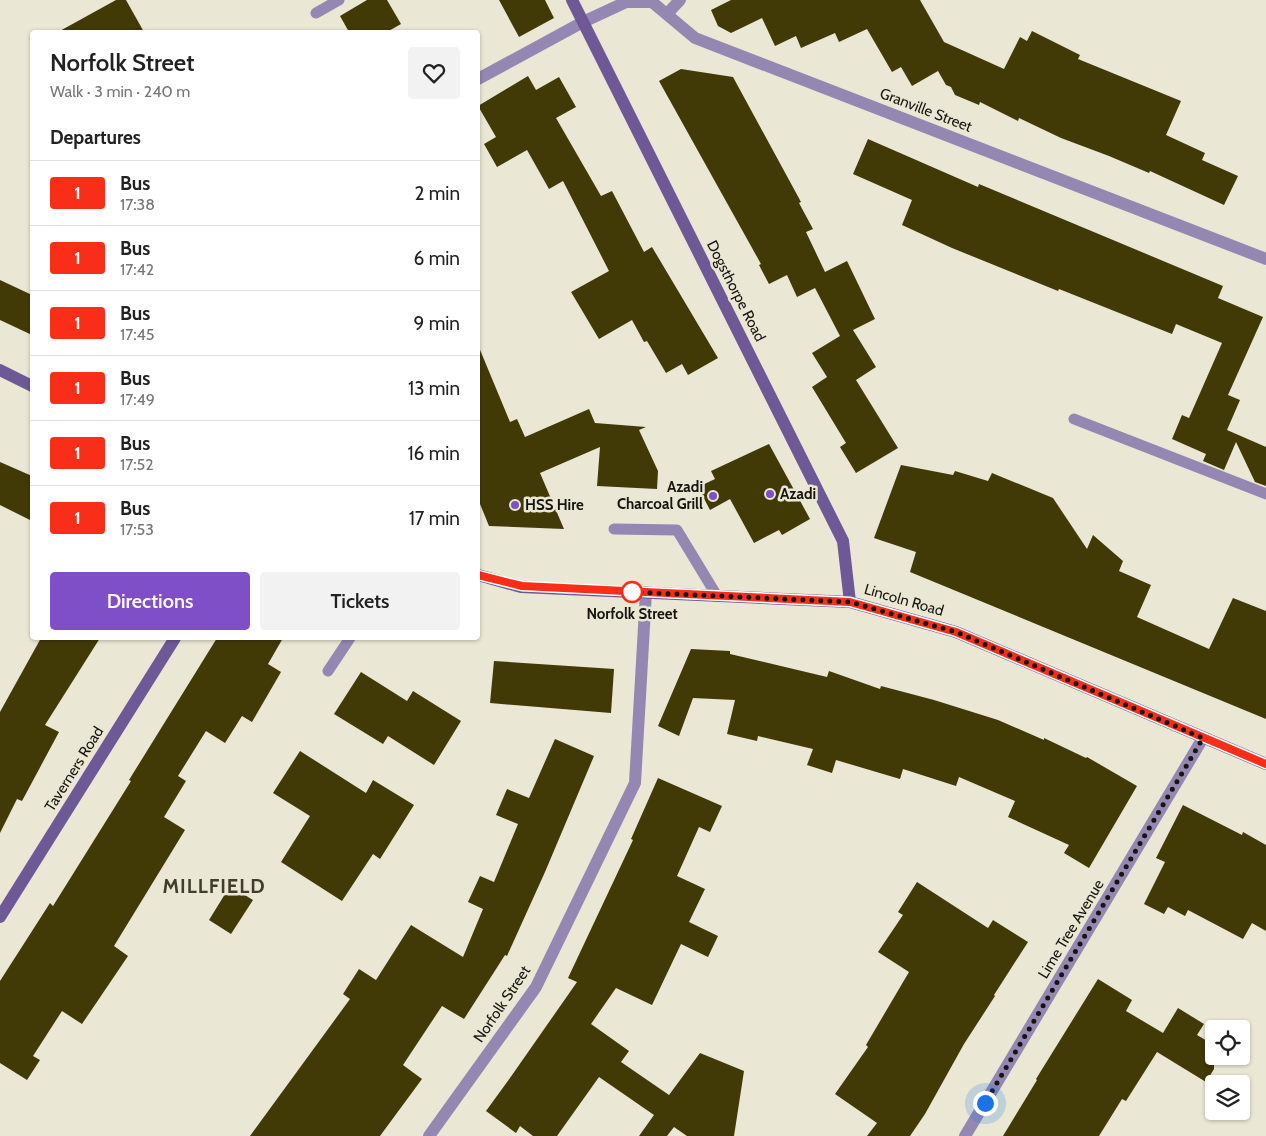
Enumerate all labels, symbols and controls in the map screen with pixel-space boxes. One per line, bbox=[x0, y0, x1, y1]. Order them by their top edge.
button: heart bbox=[408, 47, 460, 99]
text: Norfolk Street bbox=[50, 48, 194, 77]
text: Walk · 3 min · 240 m bbox=[50, 82, 190, 101]
street label: Granville Street bbox=[877, 84, 975, 136]
text: Departures bbox=[50, 126, 141, 149]
text: Bus bbox=[120, 172, 150, 195]
text: 1 bbox=[74, 182, 81, 204]
text: 2 min bbox=[414, 182, 460, 205]
text: 17:38 bbox=[120, 195, 155, 214]
text: Bus bbox=[120, 237, 150, 260]
street label: Dogsthorpe Road bbox=[703, 238, 769, 344]
text: 1 bbox=[74, 247, 81, 269]
text: 6 min bbox=[414, 247, 460, 270]
text: 17:42 bbox=[120, 260, 154, 279]
text: Bus bbox=[120, 302, 150, 325]
text: 1 bbox=[74, 312, 81, 334]
text: 9 min bbox=[414, 312, 460, 335]
text: 17:45 bbox=[120, 325, 155, 344]
text: Bus bbox=[120, 367, 150, 390]
text: 1 bbox=[74, 377, 81, 399]
text: 13 min bbox=[408, 377, 460, 400]
text: 17:49 bbox=[120, 390, 155, 409]
text: Bus bbox=[120, 432, 150, 455]
text: 1 bbox=[74, 442, 81, 464]
text: 16 min bbox=[407, 442, 460, 465]
text: 17:52 bbox=[120, 455, 154, 474]
place label: Azadi Charcoal Grill bbox=[617, 478, 703, 513]
place label: Azadi bbox=[780, 485, 816, 503]
marker: Azadi bbox=[764, 488, 776, 500]
marker: Azadi Charcoal Grill bbox=[707, 490, 719, 502]
place label: HSS Hire bbox=[525, 496, 584, 514]
text: Bus bbox=[120, 497, 150, 520]
marker: HSS Hire bbox=[509, 499, 521, 511]
text: 1 bbox=[74, 507, 81, 529]
text: 17 min bbox=[409, 507, 460, 530]
text: 17:53 bbox=[120, 520, 154, 539]
button: Directions bbox=[50, 572, 250, 630]
button: Tickets bbox=[260, 572, 460, 630]
street label: Lincoln Road bbox=[862, 580, 946, 620]
marker: Norfolk Street bbox=[621, 581, 643, 603]
place label: Norfolk Street bbox=[586, 605, 678, 623]
street label: Taverners Road bbox=[41, 723, 107, 815]
district label: MILLFIELD bbox=[162, 874, 266, 898]
street label: Lime Tree Avenue bbox=[1034, 876, 1108, 982]
street label: Norfolk Street bbox=[470, 962, 534, 1046]
map controls bbox=[1205, 1020, 1250, 1120]
button: locate bbox=[1205, 1020, 1250, 1065]
button: layers bbox=[1205, 1075, 1250, 1120]
your location bbox=[973, 1091, 998, 1116]

